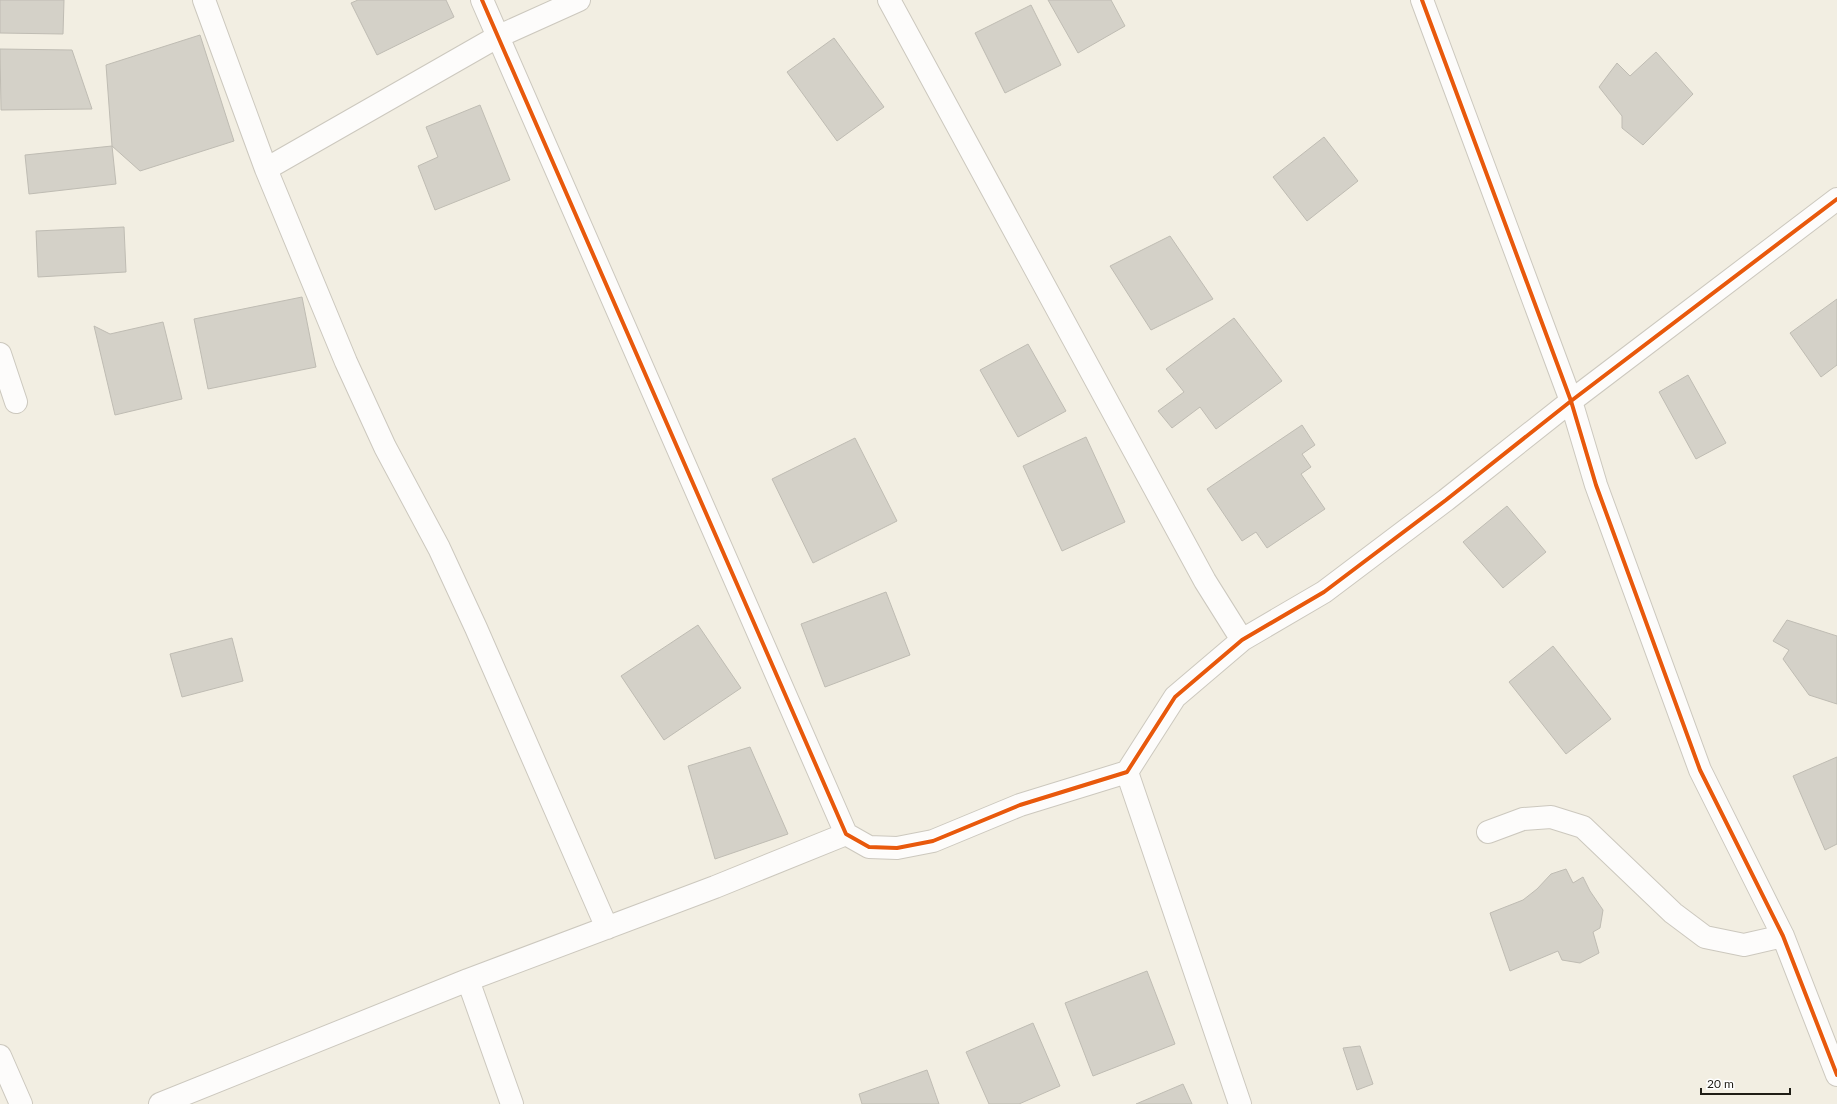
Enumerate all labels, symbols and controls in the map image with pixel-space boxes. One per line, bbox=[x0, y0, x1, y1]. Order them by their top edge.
scale bar bbox=[1701, 1070, 1790, 1096]
text: 20 m bbox=[1707, 1076, 1734, 1091]

